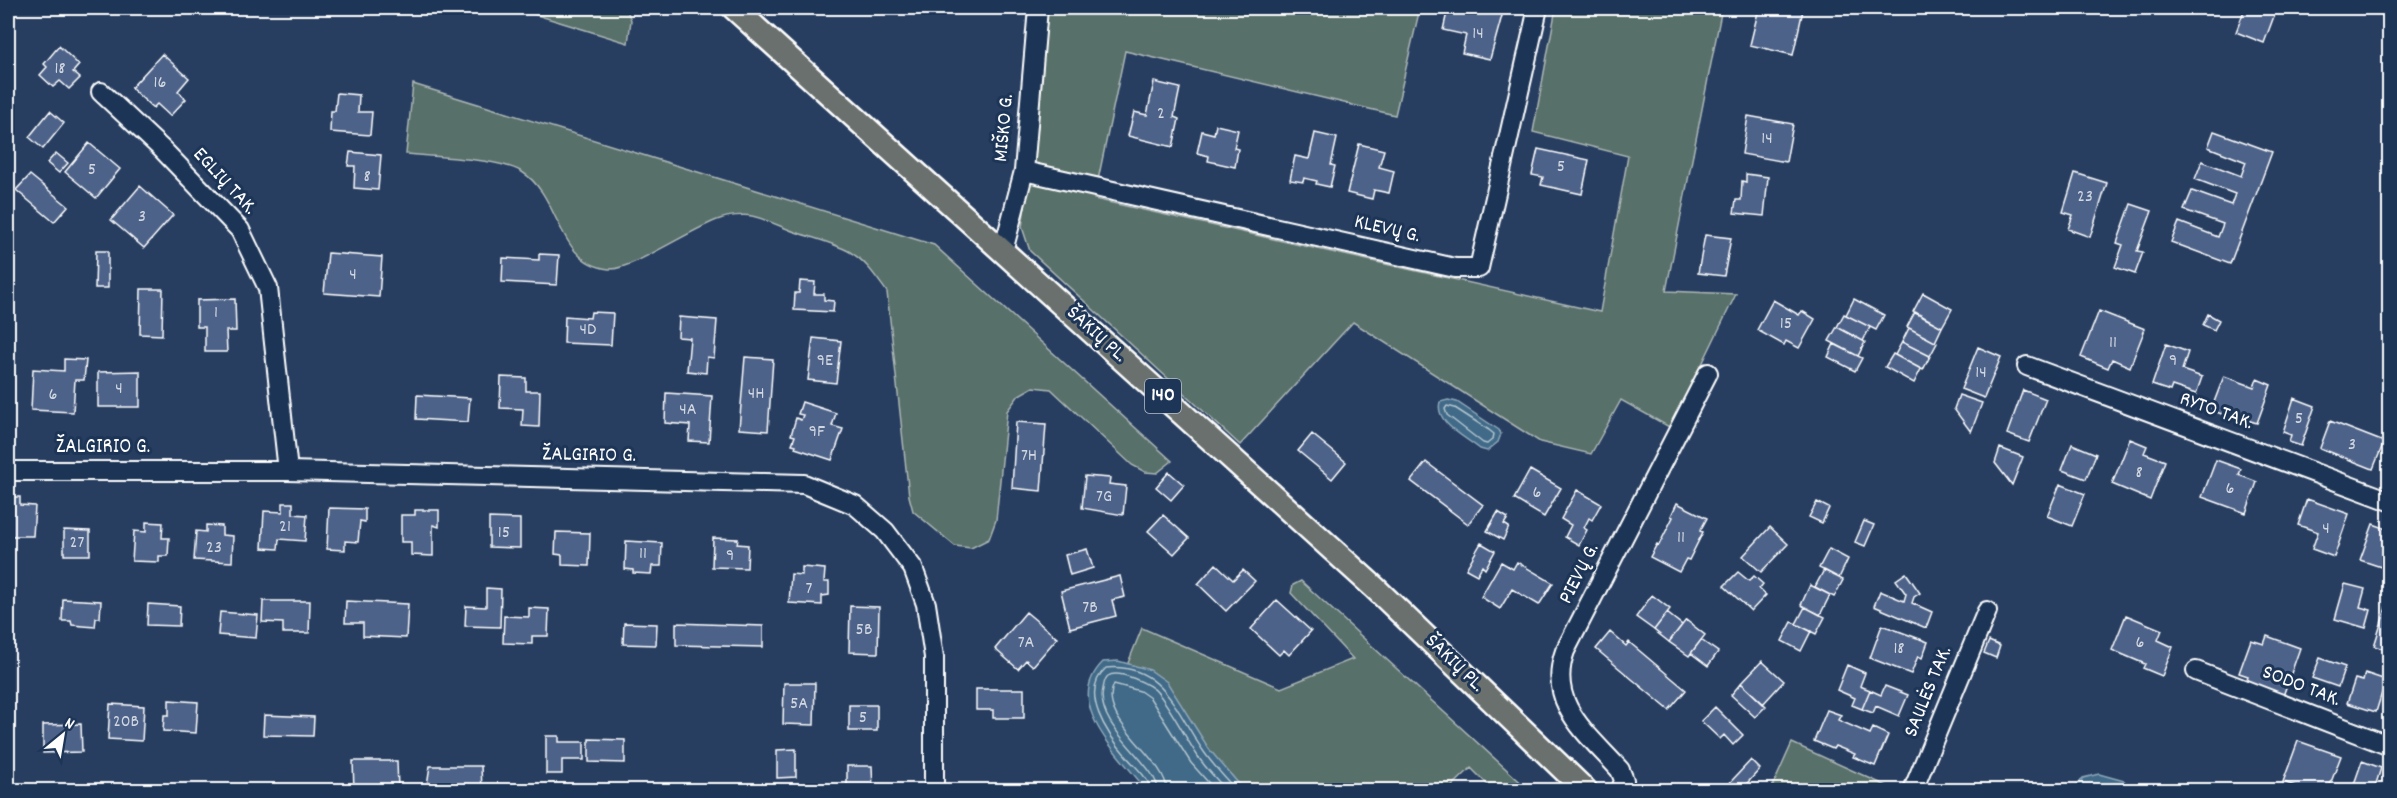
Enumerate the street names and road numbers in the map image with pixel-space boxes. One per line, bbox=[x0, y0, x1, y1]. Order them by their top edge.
street label: MIŠKO G. bbox=[987, 93, 1023, 163]
street label: EGLIŲ TAK. bbox=[185, 141, 263, 223]
street label: KLEVŲ G. bbox=[1351, 208, 1423, 252]
street label: ŠAKIŲ PL. bbox=[1059, 299, 1133, 371]
road number: 140 bbox=[1145, 379, 1181, 413]
street label: RYTO TAK. bbox=[2175, 385, 2257, 439]
street label: ŽALGIRIO G. bbox=[56, 433, 150, 463]
street label: ŽALGIRIO G. bbox=[542, 440, 636, 472]
street label: PIEVŲ G. bbox=[1552, 538, 1608, 610]
street label: ŠAKIŲ PL. bbox=[1417, 628, 1491, 700]
street label: SAULĖS TAK. bbox=[1897, 642, 1961, 742]
street label: SODO TAK. bbox=[2257, 658, 2345, 716]

